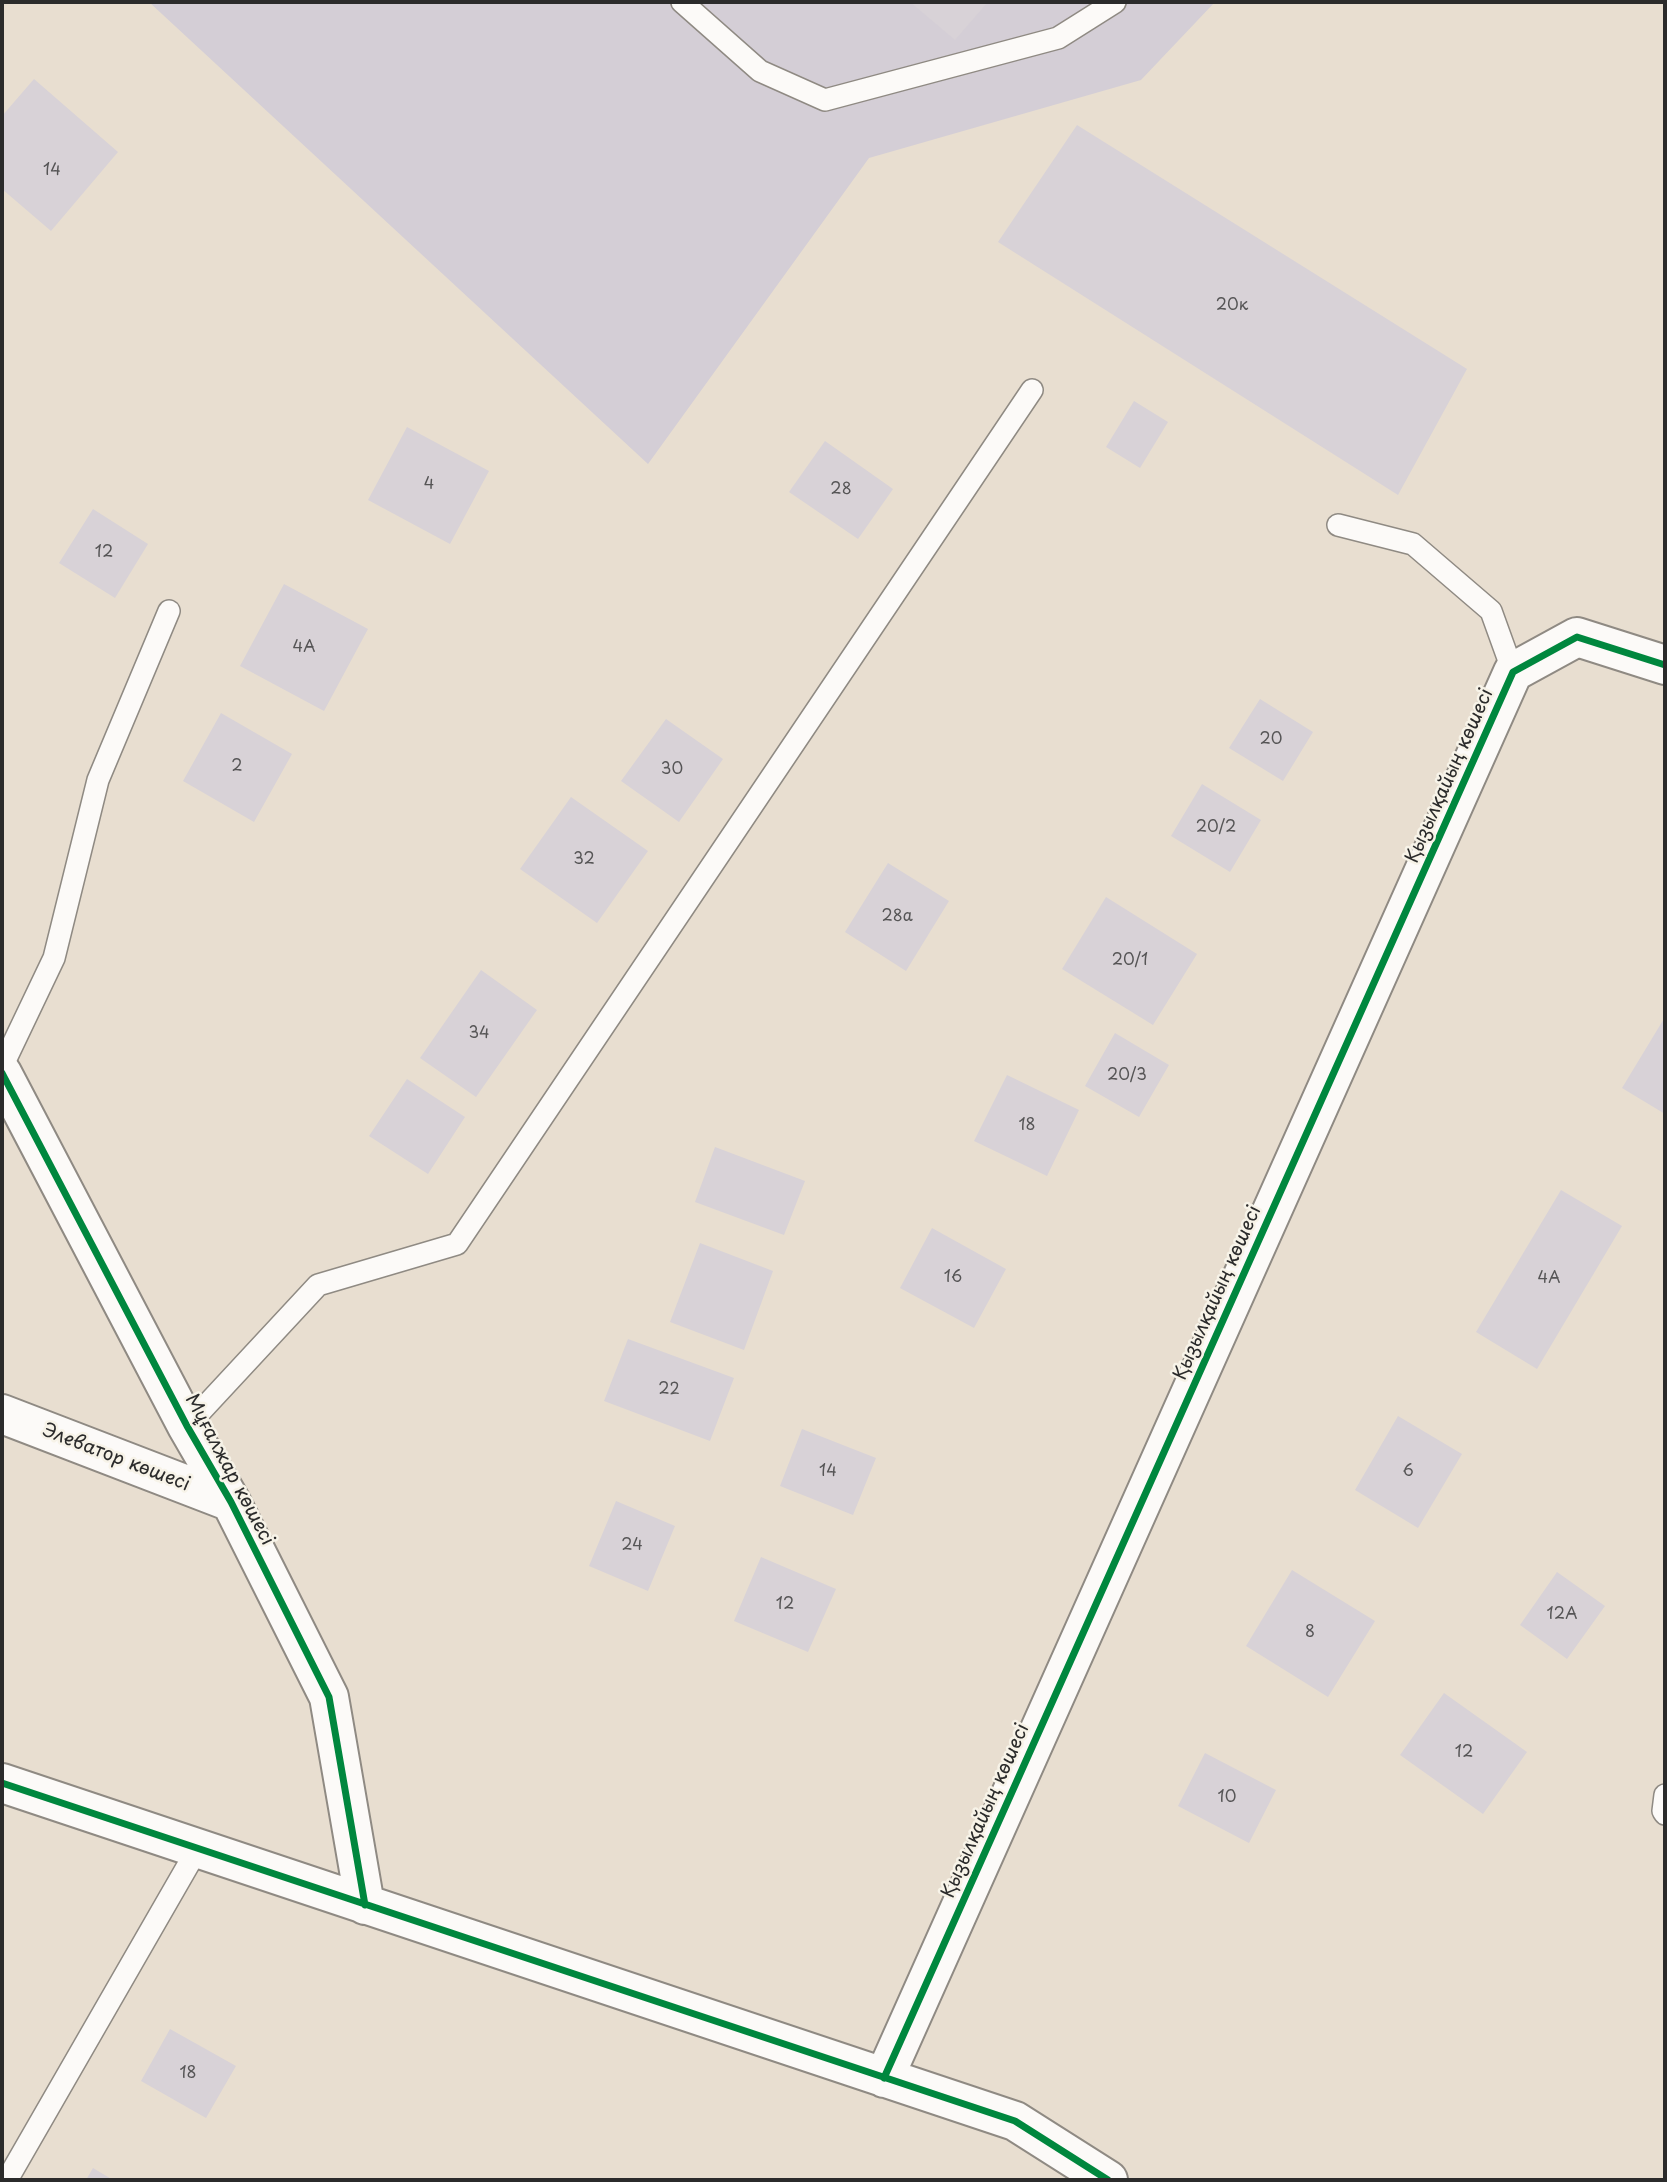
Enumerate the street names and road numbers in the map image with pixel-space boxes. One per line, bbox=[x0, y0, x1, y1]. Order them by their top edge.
street label: Қызылқайың көшесі bbox=[1401, 685, 1499, 867]
street label: Қызылқайың көшесі bbox=[1169, 1202, 1267, 1384]
street label: Мұғалжар көшесі bbox=[179, 1390, 279, 1550]
street label: Элеватор көшесі bbox=[39, 1419, 193, 1497]
street label: Қызылқайың көшесі bbox=[937, 1720, 1035, 1902]

